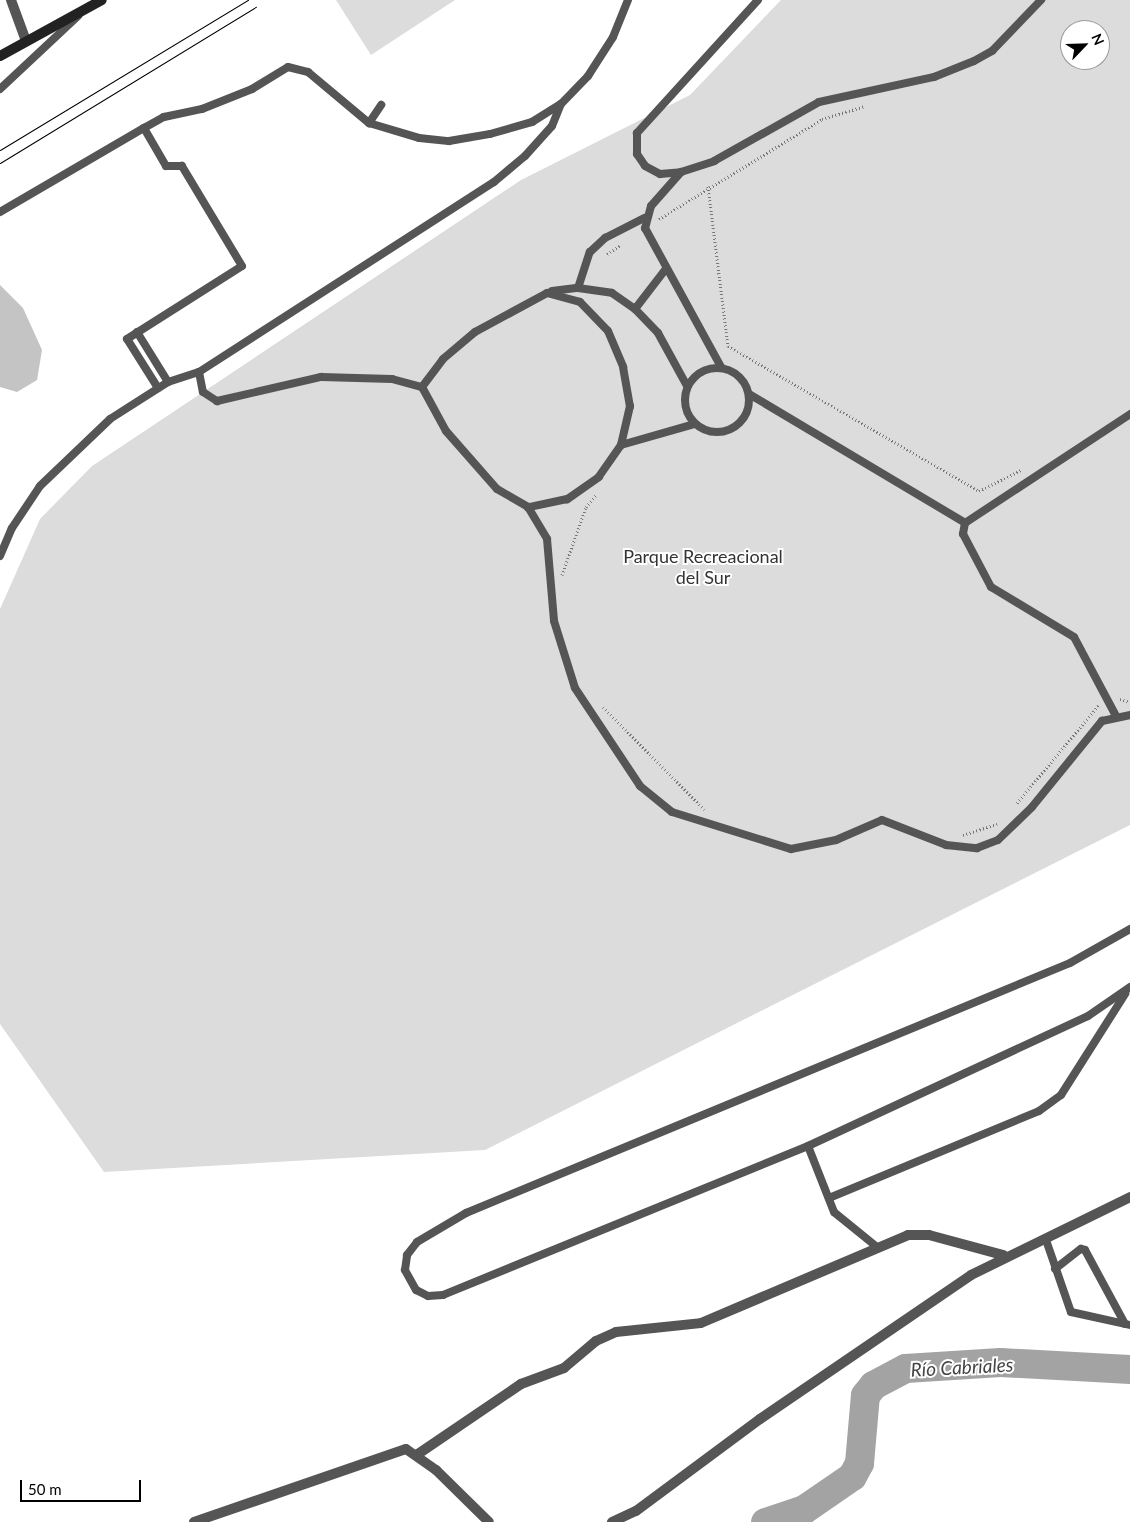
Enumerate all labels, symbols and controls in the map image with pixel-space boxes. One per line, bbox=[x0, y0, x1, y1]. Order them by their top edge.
north arrow bbox=[1060, 20, 1110, 70]
text: N bbox=[1088, 31, 1108, 47]
park label: Parque Recreacional del Sur bbox=[623, 546, 783, 588]
water label: Río Cabriales bbox=[910, 1353, 1014, 1381]
scale bar bbox=[22, 1470, 144, 1502]
text: 50 m bbox=[28, 1480, 62, 1498]

